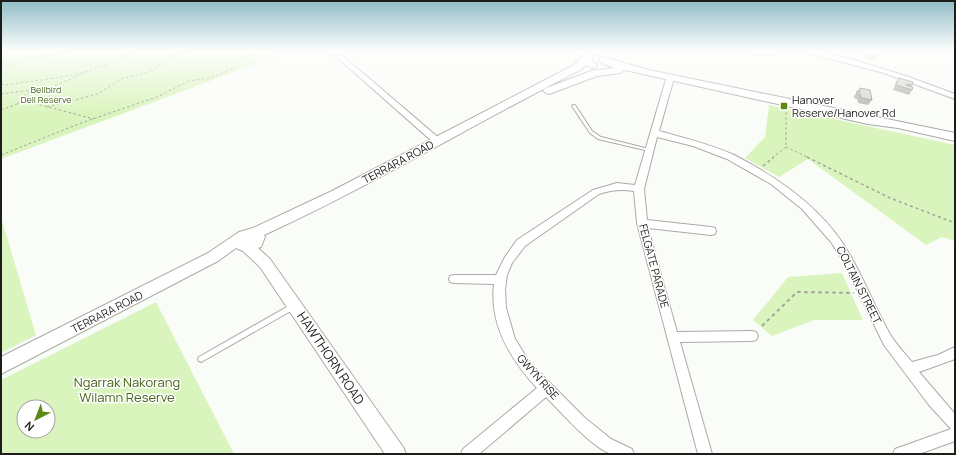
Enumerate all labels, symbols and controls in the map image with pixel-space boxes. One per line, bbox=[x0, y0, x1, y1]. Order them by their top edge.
park label: Bellbird Dell Reserve bbox=[20, 83, 72, 106]
place label: Hanover Reserve/Hanover Rd bbox=[792, 92, 895, 120]
marker: Hanover Reserve/Hanover Rd bbox=[779, 101, 789, 111]
street label: TERRARA ROAD bbox=[359, 136, 436, 187]
street label: FELGATE PARADE bbox=[636, 222, 673, 310]
street label: COLTAIN STREET bbox=[833, 243, 886, 327]
street label: TERRARA ROAD bbox=[68, 287, 145, 336]
street label: HAWTHORN ROAD bbox=[293, 308, 369, 408]
street label: GWYN RISE bbox=[514, 351, 563, 403]
park label: Ngarrak Nakorang Wilamn Reserve bbox=[74, 373, 180, 406]
north arrow bbox=[16, 399, 56, 439]
text: N bbox=[21, 419, 37, 435]

